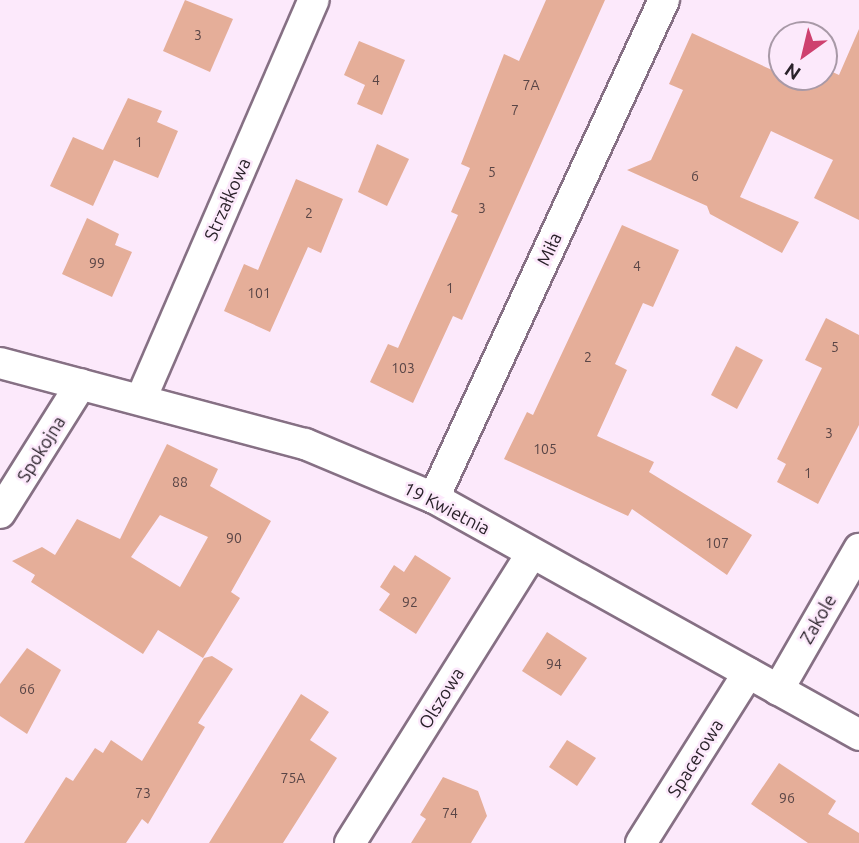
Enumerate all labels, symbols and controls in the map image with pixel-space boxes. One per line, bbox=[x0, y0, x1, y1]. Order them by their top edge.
north arrow bbox=[768, 21, 838, 91]
house number: 3 bbox=[194, 27, 202, 43]
text: N bbox=[780, 59, 804, 85]
house number: 4 bbox=[372, 72, 380, 88]
house number: 7A bbox=[523, 77, 539, 93]
house number: 7 bbox=[511, 102, 519, 118]
house number: 1 bbox=[135, 134, 143, 150]
street label: Strzałkowa bbox=[199, 154, 255, 244]
house number: 5 bbox=[488, 164, 496, 180]
house number: 6 bbox=[691, 168, 699, 184]
house number: 3 bbox=[478, 200, 486, 216]
house number: 2 bbox=[305, 205, 313, 221]
street label: Miła bbox=[532, 229, 566, 269]
house number: 99 bbox=[89, 255, 105, 271]
house number: 4 bbox=[633, 258, 641, 274]
house number: 1 bbox=[446, 280, 454, 296]
house number: 101 bbox=[247, 285, 271, 301]
house number: 5 bbox=[831, 339, 839, 355]
house number: 2 bbox=[584, 349, 592, 365]
house number: 103 bbox=[391, 360, 415, 376]
street label: Spokojna bbox=[12, 412, 70, 486]
house number: 3 bbox=[825, 425, 833, 441]
house number: 105 bbox=[533, 441, 557, 457]
house number: 1 bbox=[804, 465, 812, 481]
house number: 88 bbox=[172, 474, 188, 490]
street label: 19 Kwietnia bbox=[400, 477, 494, 539]
house number: 90 bbox=[226, 530, 242, 546]
house number: 107 bbox=[705, 535, 729, 551]
street label: Zakole bbox=[795, 590, 841, 648]
house number: 92 bbox=[402, 594, 418, 610]
house number: 94 bbox=[546, 656, 562, 672]
street label: Olszowa bbox=[414, 663, 468, 733]
house number: 66 bbox=[19, 681, 35, 697]
street label: Spacerowa bbox=[663, 715, 727, 801]
house number: 75A bbox=[281, 770, 305, 786]
house number: 73 bbox=[135, 785, 151, 801]
house number: 96 bbox=[779, 790, 795, 806]
house number: 74 bbox=[442, 805, 458, 821]

